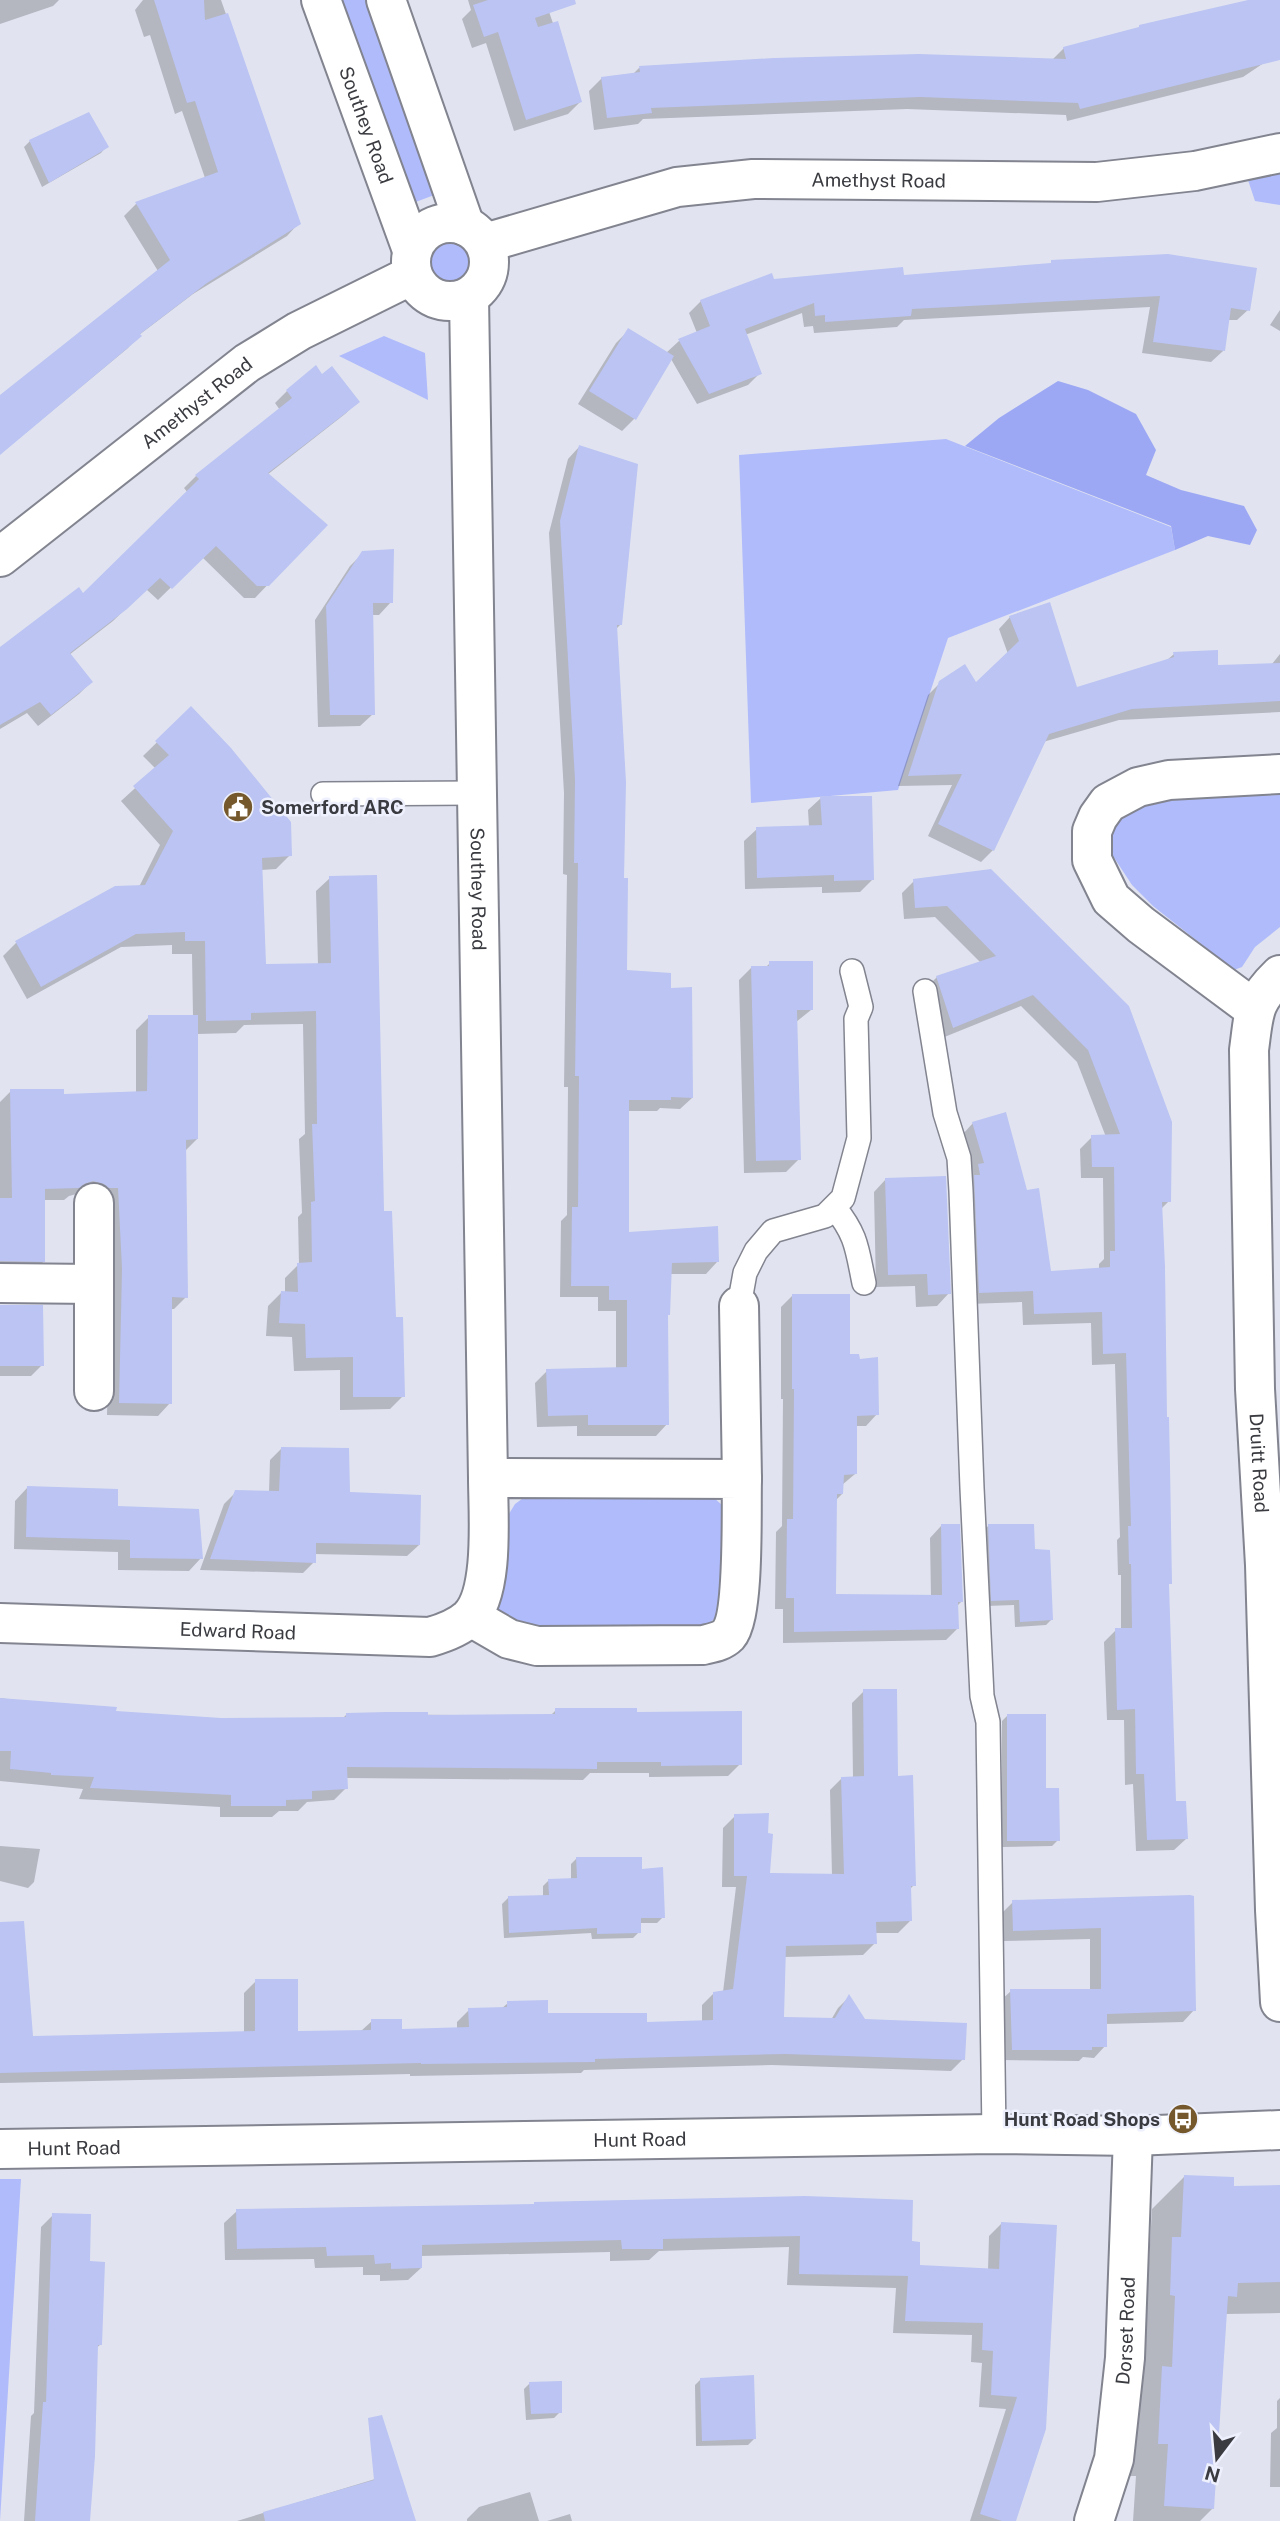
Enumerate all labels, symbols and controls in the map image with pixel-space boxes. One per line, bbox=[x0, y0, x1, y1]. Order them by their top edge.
street label: Southey Road bbox=[335, 63, 398, 187]
street label: Amethyst Road bbox=[811, 169, 946, 192]
street label: Amethyst Road bbox=[137, 352, 256, 453]
public building icon: Somerford ARC bbox=[221, 790, 255, 824]
place label: Somerford ARC bbox=[261, 796, 404, 818]
street label: Southey Road bbox=[467, 827, 491, 951]
street label: Druitt Road bbox=[1245, 1413, 1273, 1514]
street label: Edward Road bbox=[179, 1618, 296, 1644]
bus stop icon: Hunt Road Shops bbox=[1166, 2102, 1200, 2136]
place label: Hunt Road Shops bbox=[1004, 2108, 1160, 2130]
street label: Hunt Road bbox=[593, 2128, 687, 2151]
street label: Hunt Road bbox=[27, 2136, 121, 2160]
street label: Dorset Road bbox=[1111, 2276, 1139, 2386]
north arrow bbox=[1182, 2423, 1252, 2493]
text: N bbox=[1202, 2462, 1222, 2487]

